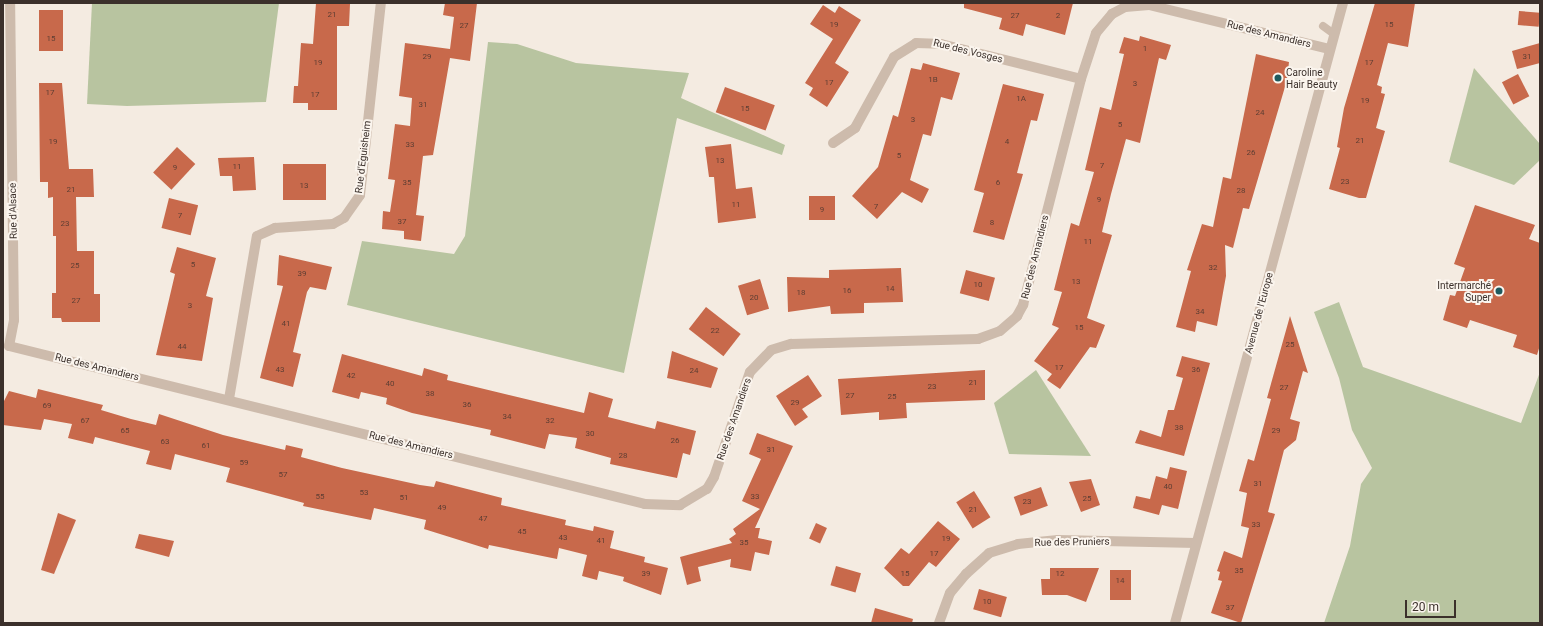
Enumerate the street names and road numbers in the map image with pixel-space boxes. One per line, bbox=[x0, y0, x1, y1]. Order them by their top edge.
street label: Rue des Amandiers bbox=[1226, 18, 1312, 50]
street label: Rue des Vosges bbox=[932, 37, 1004, 65]
street label: Rue d'Eguisheim bbox=[353, 120, 373, 194]
street label: Rue d'Alsace bbox=[7, 183, 19, 239]
street label: Rue des Amandiers bbox=[1019, 214, 1051, 300]
street label: Avenue de l'Europe bbox=[1242, 271, 1276, 355]
street label: Rue des Amandiers bbox=[54, 351, 140, 383]
street label: Rue des Amandiers bbox=[714, 376, 754, 462]
street label: Rue des Amandiers bbox=[368, 429, 454, 461]
street label: Rue des Pruniers bbox=[1034, 535, 1110, 549]

